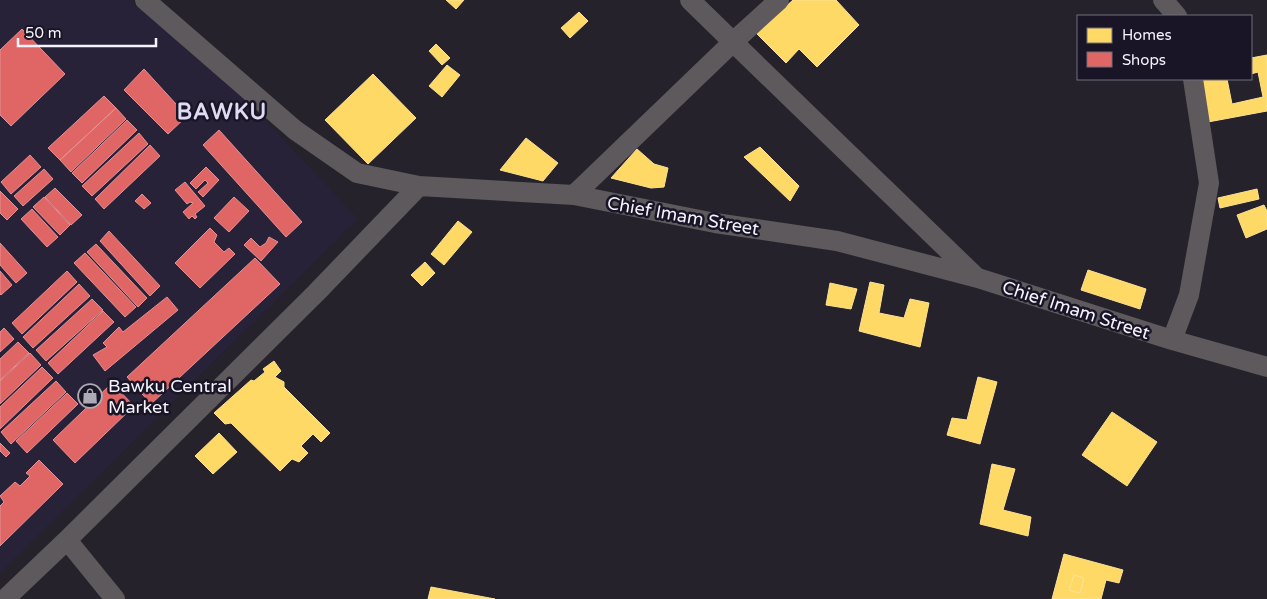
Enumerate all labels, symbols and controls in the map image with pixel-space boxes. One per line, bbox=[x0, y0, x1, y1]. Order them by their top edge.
scale bar bbox=[18, 15, 155, 47]
legend bbox=[1077, 15, 1252, 80]
text: 50 m bbox=[25, 24, 62, 42]
text: Homes bbox=[1122, 26, 1172, 44]
text: Shops bbox=[1122, 51, 1166, 69]
district label: BAWKU bbox=[177, 99, 267, 125]
street label: Chief Imam Street bbox=[605, 192, 761, 240]
street label: Chief Imam Street bbox=[999, 276, 1153, 344]
place label: Bawku Central Market bbox=[108, 375, 232, 418]
shop icon: Bawku Central Market bbox=[77, 383, 103, 409]

